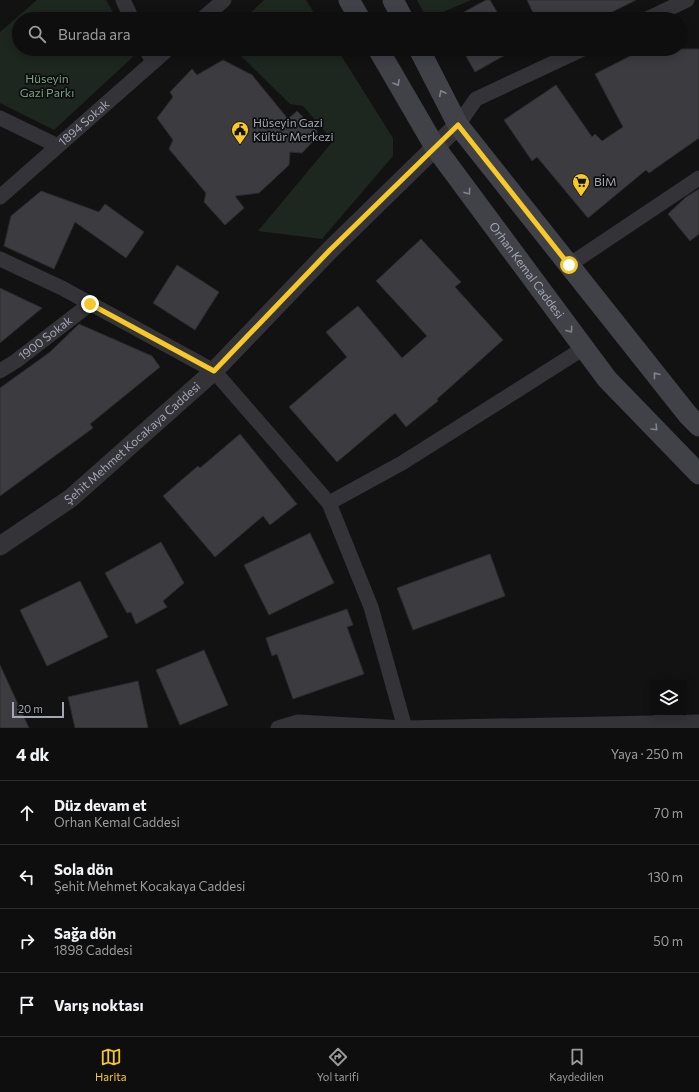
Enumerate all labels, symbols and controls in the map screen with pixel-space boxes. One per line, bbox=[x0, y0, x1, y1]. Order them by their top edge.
search box bbox=[12, 12, 687, 56]
icon: search bbox=[26, 23, 48, 45]
text: Burada ara bbox=[58, 25, 131, 43]
park label: Hüseyin Gazi Parkı bbox=[20, 71, 74, 99]
one-way arrow bbox=[393, 79, 400, 86]
one-way arrow bbox=[439, 90, 446, 98]
street label: 1894 Sokak bbox=[55, 96, 112, 148]
place label: Hüseyin Gazi Kültür Merkezi bbox=[253, 115, 334, 143]
public building icon: Hüseyin Gazi Kültür Merkezi bbox=[230, 120, 250, 145]
supermarket icon: BİM bbox=[571, 172, 591, 197]
place label: BİM bbox=[594, 174, 617, 188]
one-way arrow bbox=[463, 187, 470, 194]
street label: Orhan Kemal Caddesi bbox=[487, 219, 568, 321]
route start bbox=[560, 256, 578, 274]
route end bbox=[81, 295, 99, 313]
street label: 1900 Sokak bbox=[15, 312, 75, 363]
one-way arrow bbox=[565, 326, 573, 333]
one-way arrow bbox=[653, 372, 660, 379]
street label: Şehit Mehmet Kocakaya Caddesi bbox=[61, 379, 203, 506]
one-way arrow bbox=[650, 423, 658, 431]
map controls bbox=[651, 680, 687, 716]
button: layers bbox=[651, 680, 687, 716]
scale bar bbox=[12, 700, 64, 719]
text: 20 m bbox=[18, 702, 43, 715]
text: 4 dk bbox=[16, 744, 49, 765]
text: Yaya · 250 m bbox=[611, 746, 683, 762]
text: Düz devam et bbox=[54, 796, 147, 814]
icon: ahead bbox=[16, 802, 38, 824]
text: 70 m bbox=[654, 805, 683, 821]
text: Orhan Kemal Caddesi bbox=[54, 814, 180, 830]
text: Sola dön bbox=[54, 860, 113, 878]
icon: left bbox=[16, 866, 38, 888]
text: 130 m bbox=[648, 869, 683, 885]
text: Şehit Mehmet Kocakaya Caddesi bbox=[54, 878, 245, 894]
text: Sağa dön bbox=[54, 924, 116, 942]
icon: right bbox=[16, 930, 38, 952]
text: 50 m bbox=[653, 933, 683, 949]
text: 1898 Caddesi bbox=[54, 942, 133, 958]
icon: arrive bbox=[16, 994, 38, 1016]
text: Varış noktası bbox=[54, 996, 144, 1014]
tab: Harita bbox=[95, 1046, 127, 1083]
tab: Yol tarifi bbox=[317, 1046, 359, 1083]
tab: Kaydedilen bbox=[549, 1046, 604, 1083]

